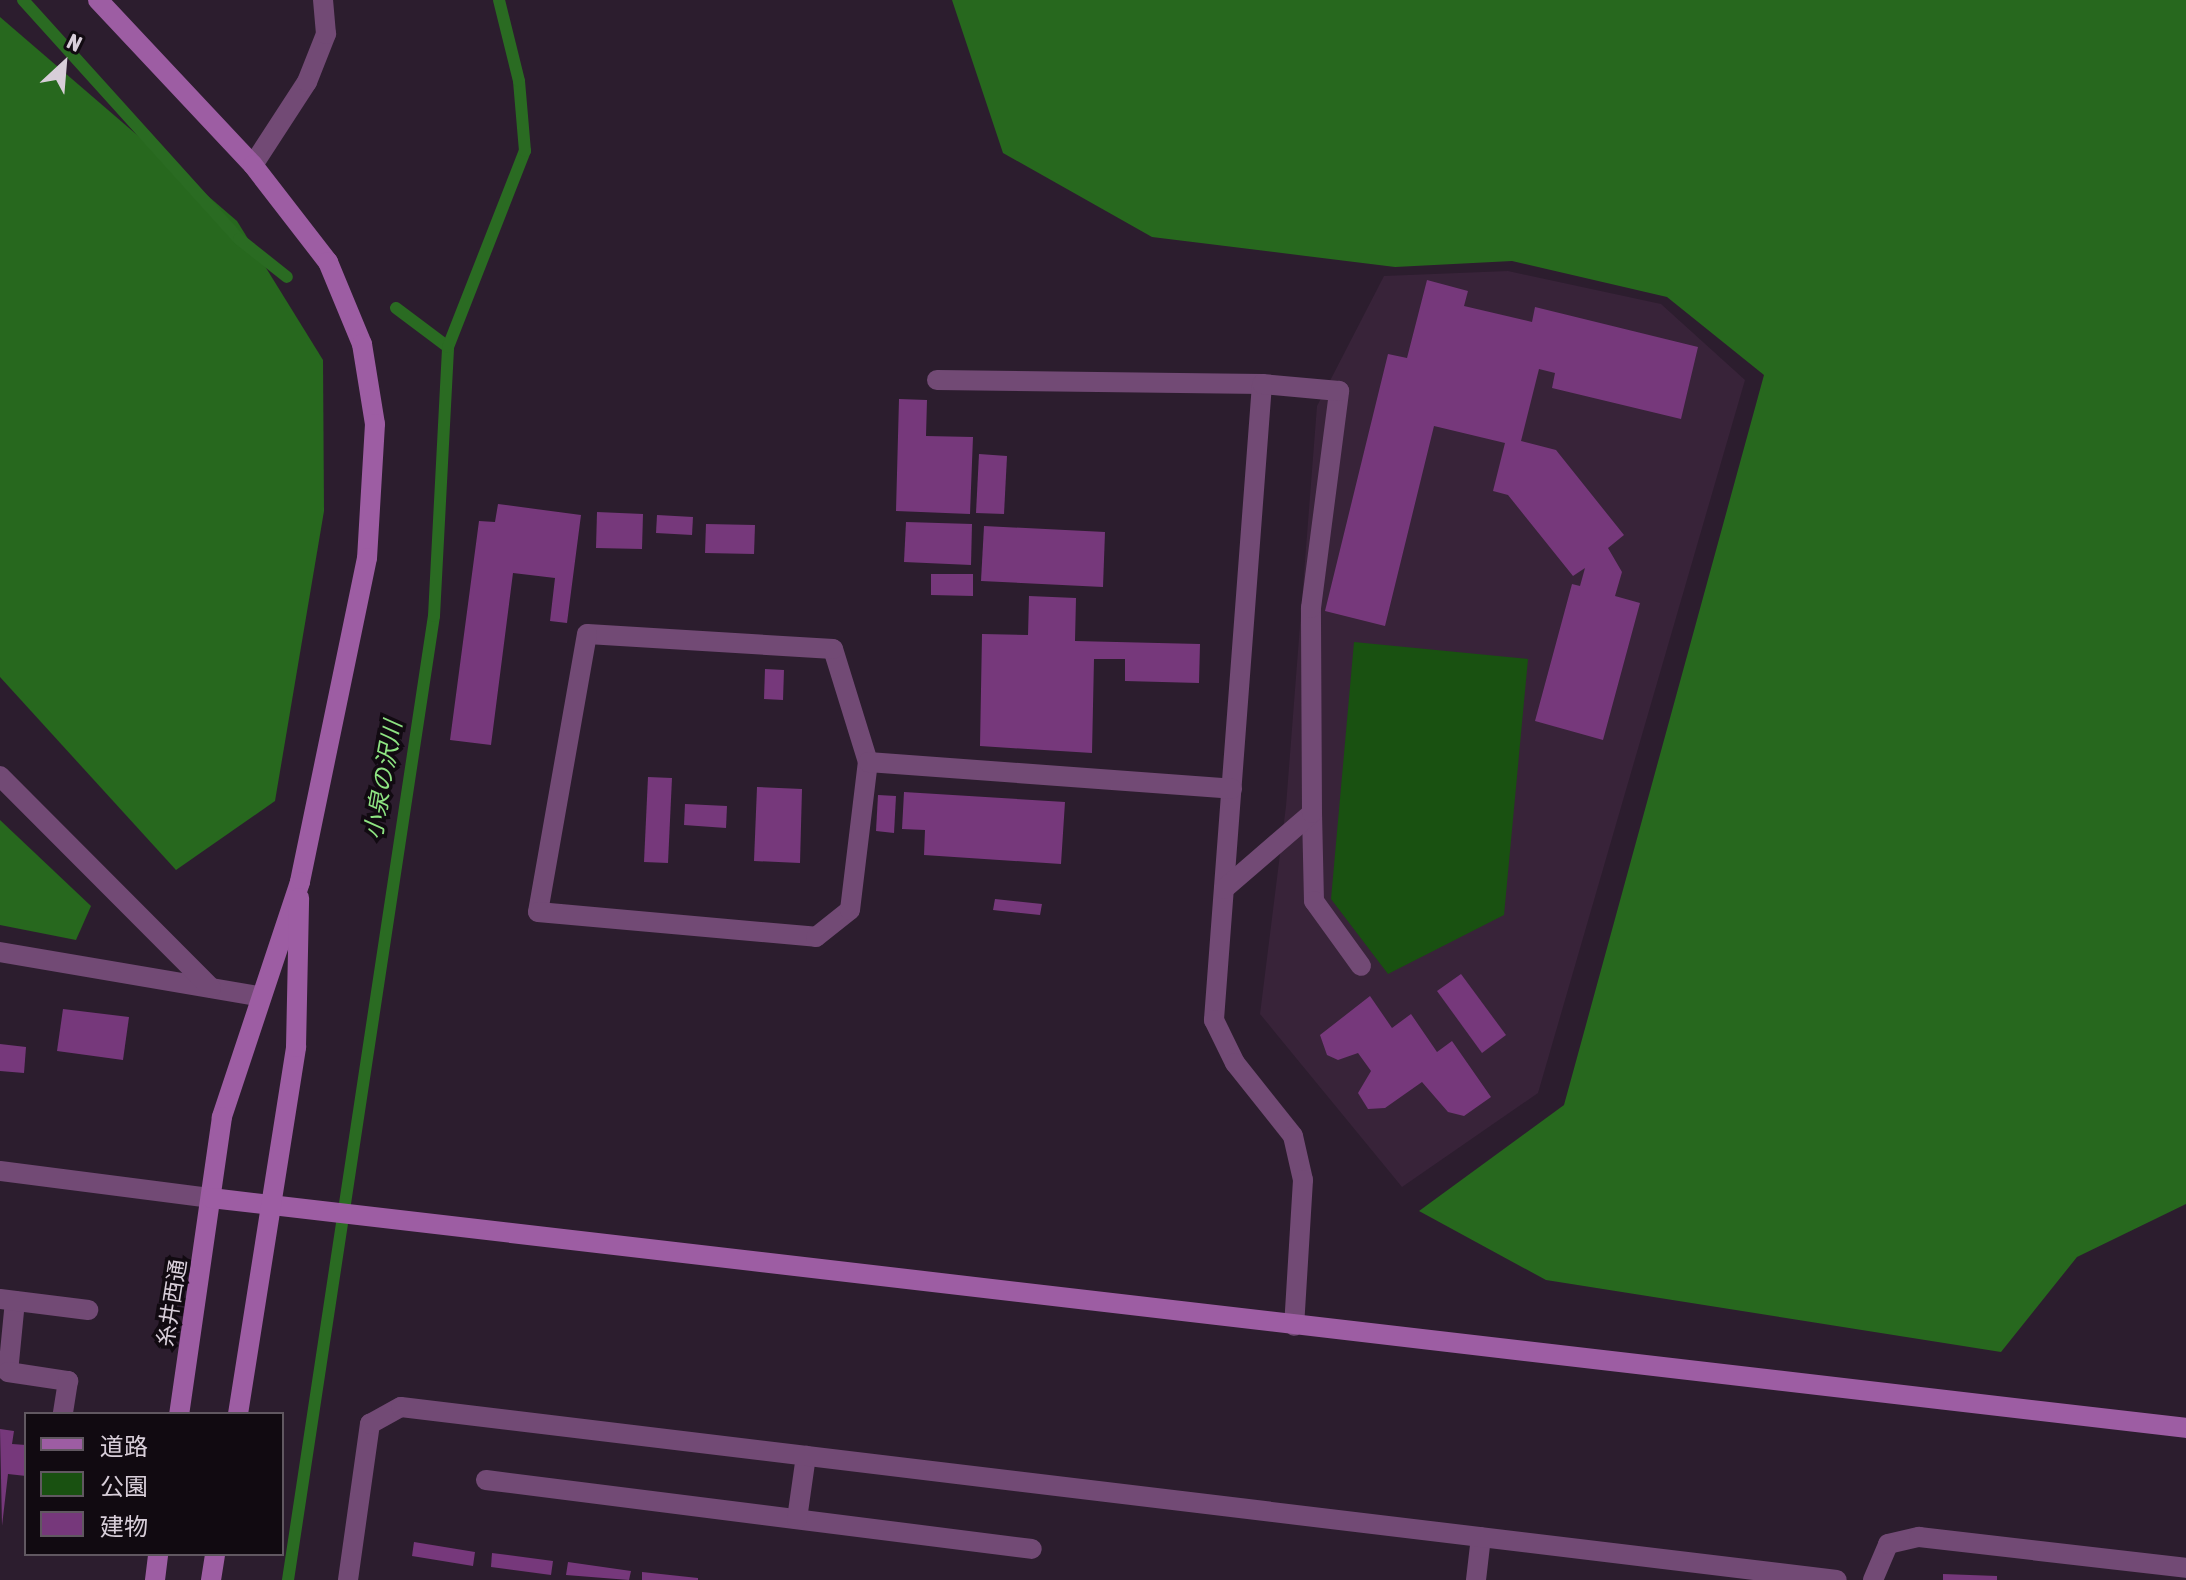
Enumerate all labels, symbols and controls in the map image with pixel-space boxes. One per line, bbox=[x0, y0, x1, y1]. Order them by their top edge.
north arrow bbox=[24, 24, 104, 104]
text: N bbox=[63, 28, 86, 57]
water label: 小泉の沢川 bbox=[358, 718, 408, 842]
street label: 糸井西通 bbox=[152, 1257, 192, 1349]
legend bbox=[24, 1412, 284, 1556]
text: 道路 bbox=[100, 1433, 148, 1460]
text: 公園 bbox=[100, 1473, 148, 1500]
text: 建物 bbox=[100, 1513, 148, 1540]

